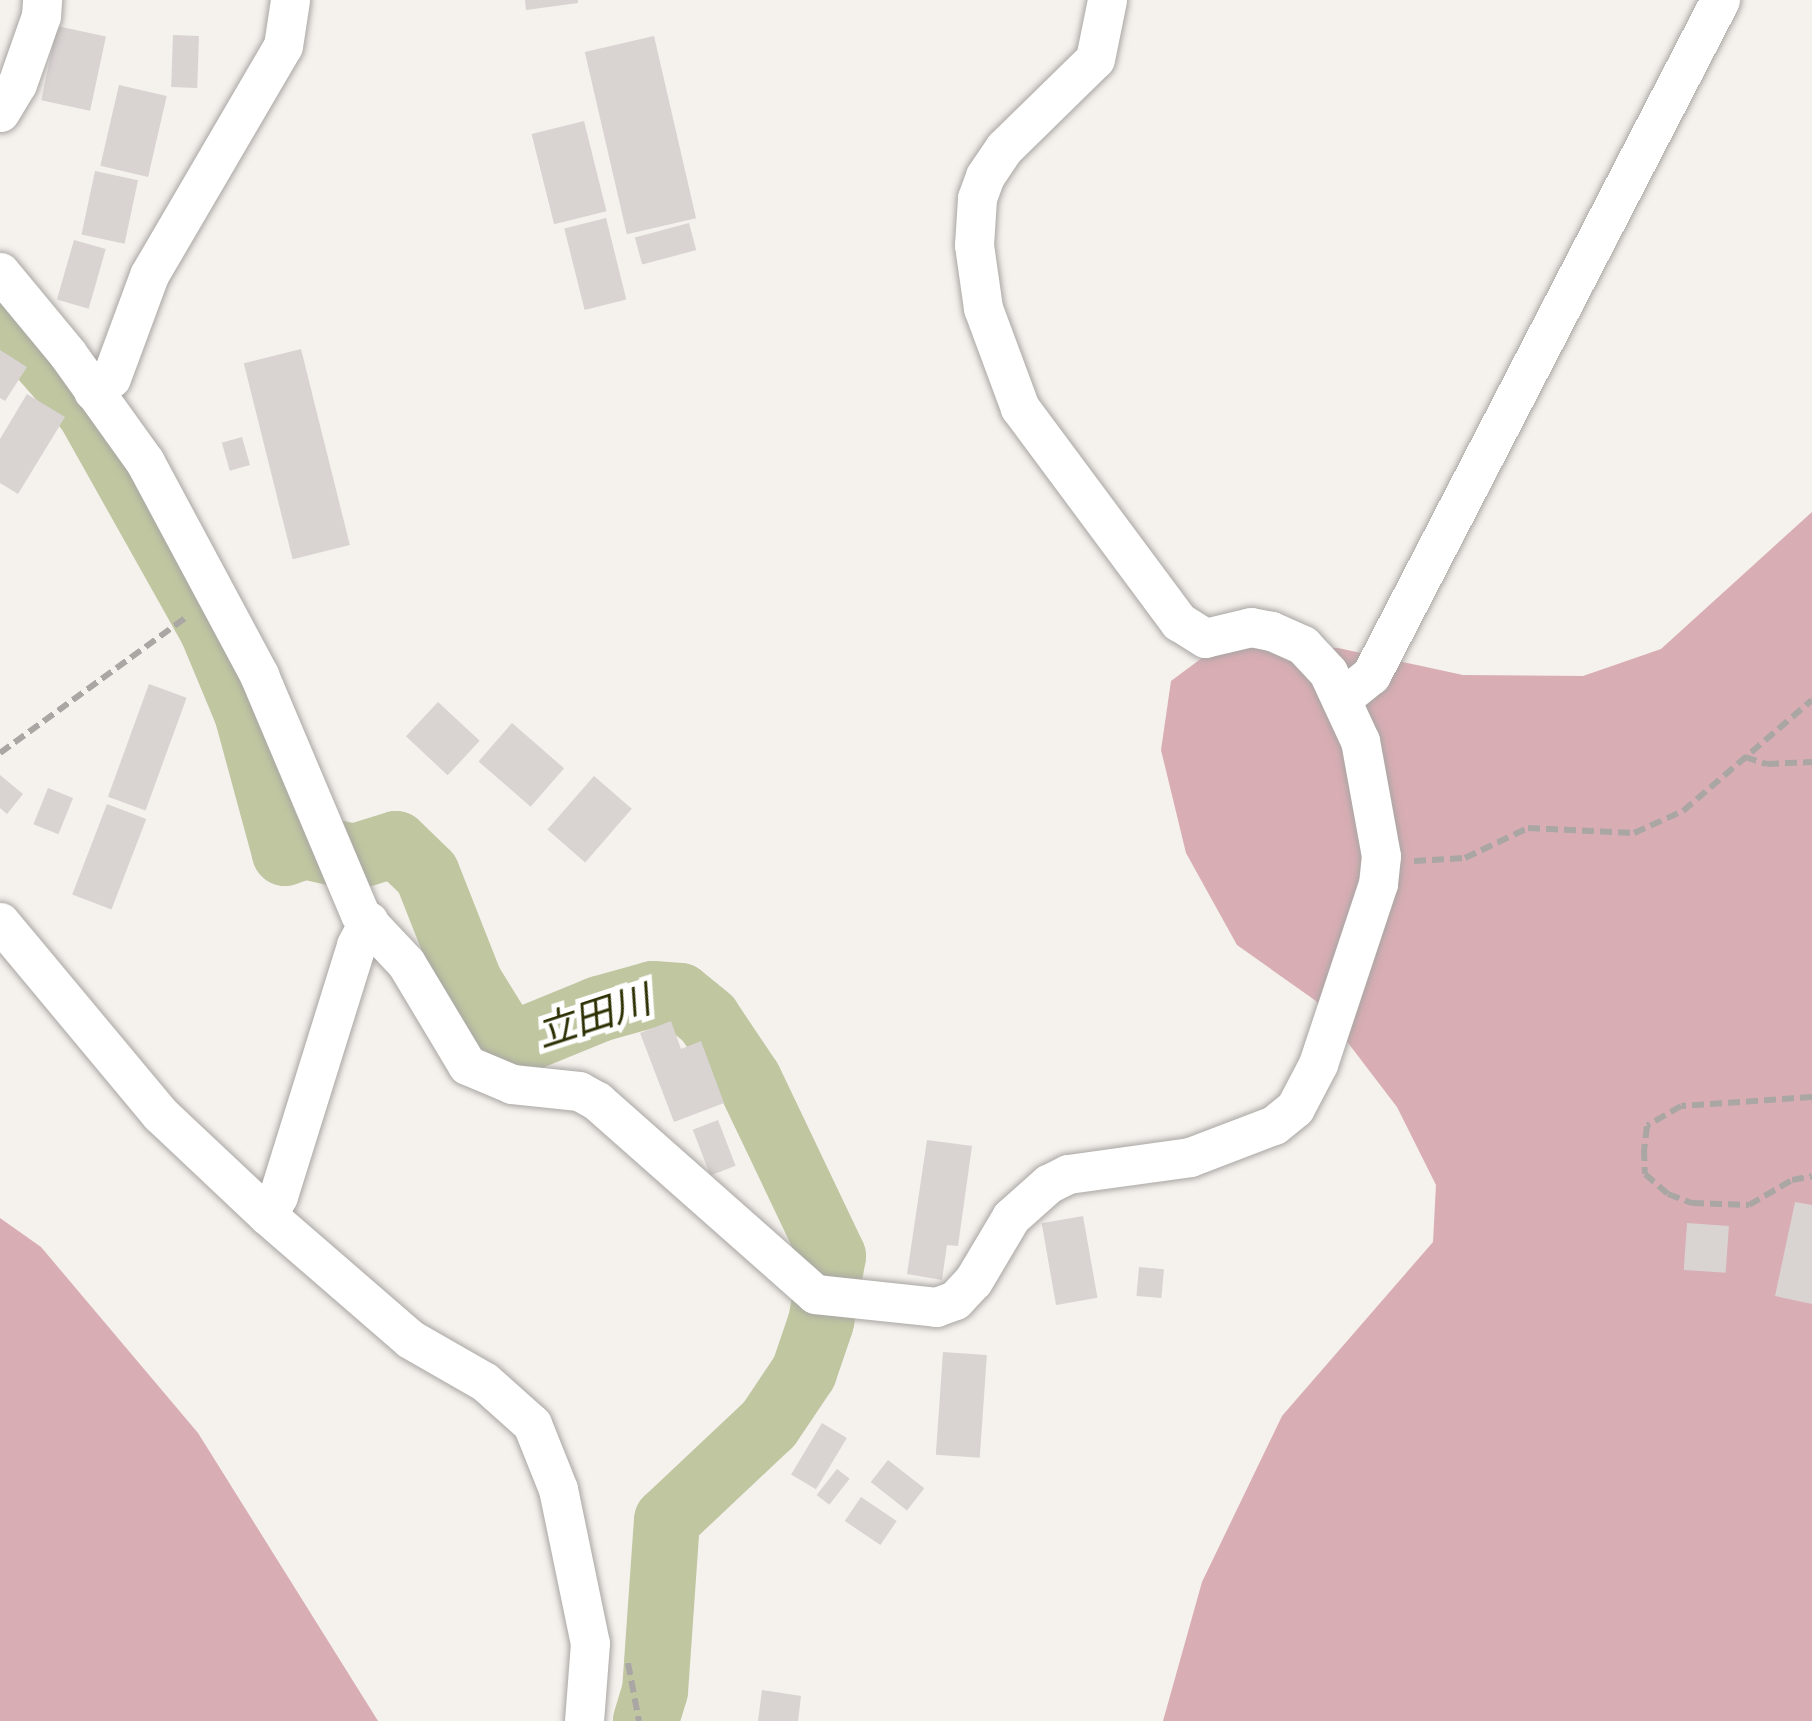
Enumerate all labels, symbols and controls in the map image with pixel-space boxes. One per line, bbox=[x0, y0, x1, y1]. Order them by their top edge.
water label: 立田川 bbox=[531, 978, 657, 1058]

